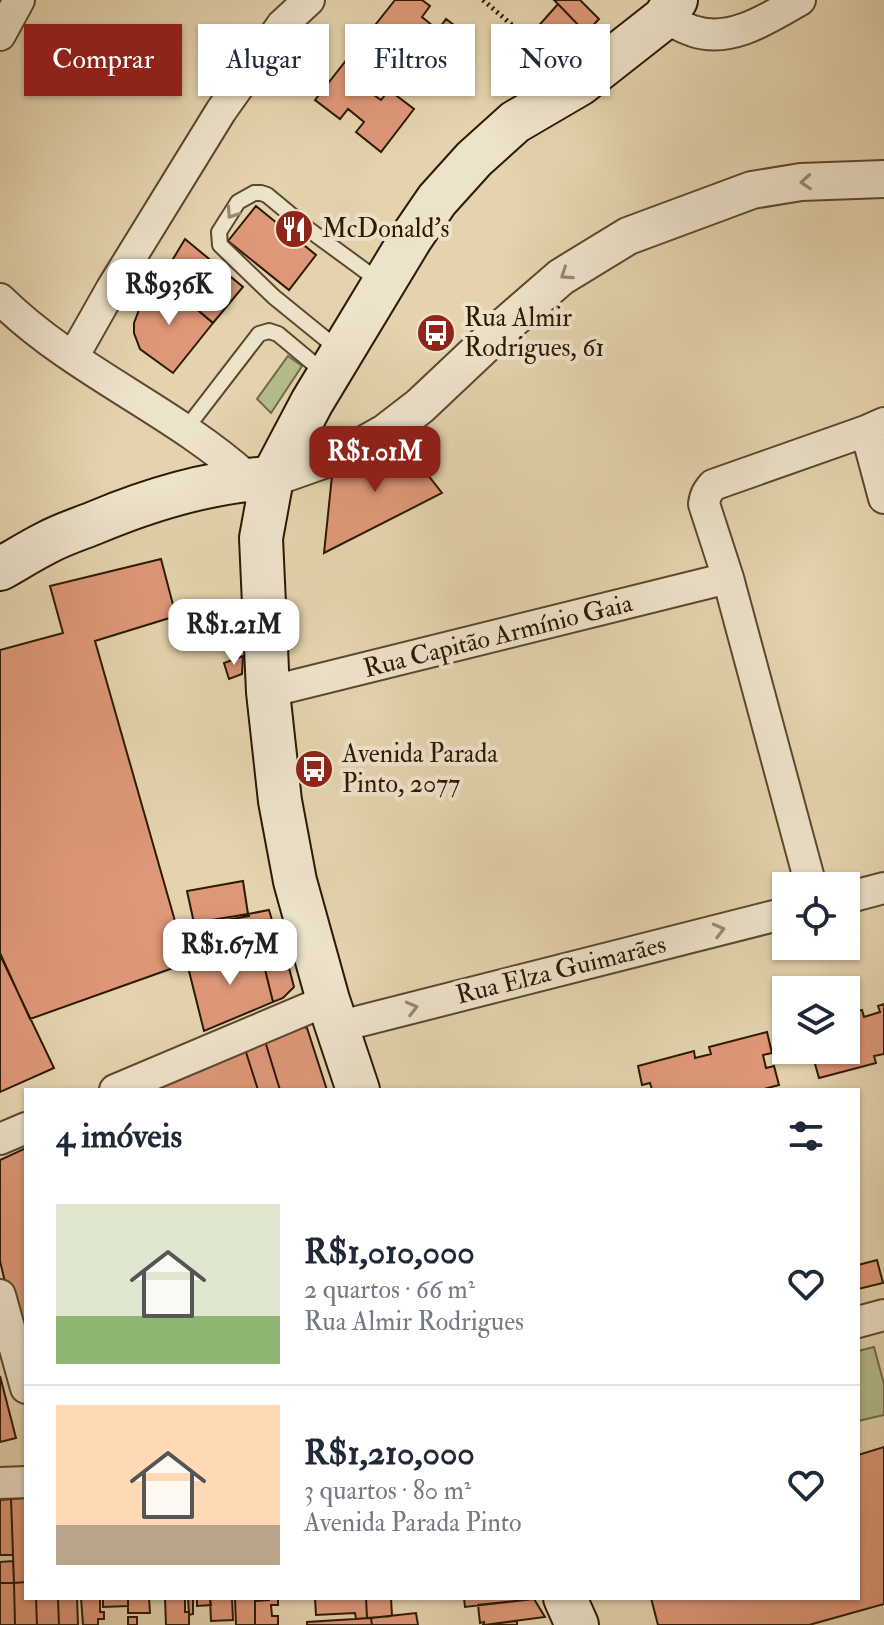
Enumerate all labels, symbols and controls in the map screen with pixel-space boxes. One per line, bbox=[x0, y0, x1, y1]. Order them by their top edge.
chip: Comprar bbox=[24, 24, 182, 96]
chip: Alugar bbox=[198, 24, 329, 96]
chip: Filtros bbox=[345, 24, 475, 96]
chip: Novo bbox=[491, 24, 610, 96]
one-way arrow bbox=[799, 173, 812, 190]
one-way arrow bbox=[227, 204, 242, 218]
restaurant icon: McDonald's bbox=[273, 208, 315, 250]
place label: McDonald's bbox=[322, 213, 449, 245]
pin: R$936K bbox=[104, 259, 234, 327]
one-way arrow bbox=[561, 265, 575, 280]
text: R$936K bbox=[125, 269, 213, 301]
place label: Rua Almir Rodrigues, 61 bbox=[464, 302, 604, 364]
bus stop icon: Rua Almir Rodrigues, 61 bbox=[415, 312, 457, 354]
pin: R$1.01M bbox=[301, 426, 449, 494]
text: R$1.01M bbox=[327, 436, 423, 468]
street label: Rua Capitão Armínio Gaia bbox=[360, 587, 636, 686]
pin: R$1.21M bbox=[160, 599, 308, 667]
text: R$1.21M bbox=[186, 609, 282, 641]
place label: Avenida Parada Pinto, 2077 bbox=[341, 738, 498, 800]
bus stop icon: Avenida Parada Pinto, 2077 bbox=[293, 748, 335, 790]
map controls bbox=[772, 872, 860, 1064]
button: locate bbox=[772, 872, 860, 960]
pin: R$1.67M bbox=[156, 919, 304, 987]
one-way arrow bbox=[711, 923, 725, 940]
street label: Rua Elza Guimarães bbox=[453, 928, 669, 1012]
text: R$1.67M bbox=[181, 929, 279, 961]
button: layers bbox=[772, 976, 860, 1064]
one-way arrow bbox=[405, 1001, 419, 1018]
icon: filters bbox=[784, 1114, 828, 1158]
text: 4 imóveis bbox=[56, 1115, 182, 1158]
text: R$1,010,000 bbox=[304, 1231, 475, 1274]
icon: home bbox=[120, 1236, 216, 1332]
icon: heart bbox=[784, 1262, 828, 1306]
text: 2 quartos · 66 m² bbox=[304, 1274, 475, 1306]
text: Rua Almir Rodrigues bbox=[304, 1306, 524, 1338]
text: R$1,210,000 bbox=[304, 1432, 475, 1475]
icon: home bbox=[120, 1437, 216, 1533]
icon: heart bbox=[784, 1463, 828, 1507]
text: 3 quartos · 80 m² bbox=[304, 1475, 471, 1507]
text: Avenida Parada Pinto bbox=[304, 1507, 522, 1539]

